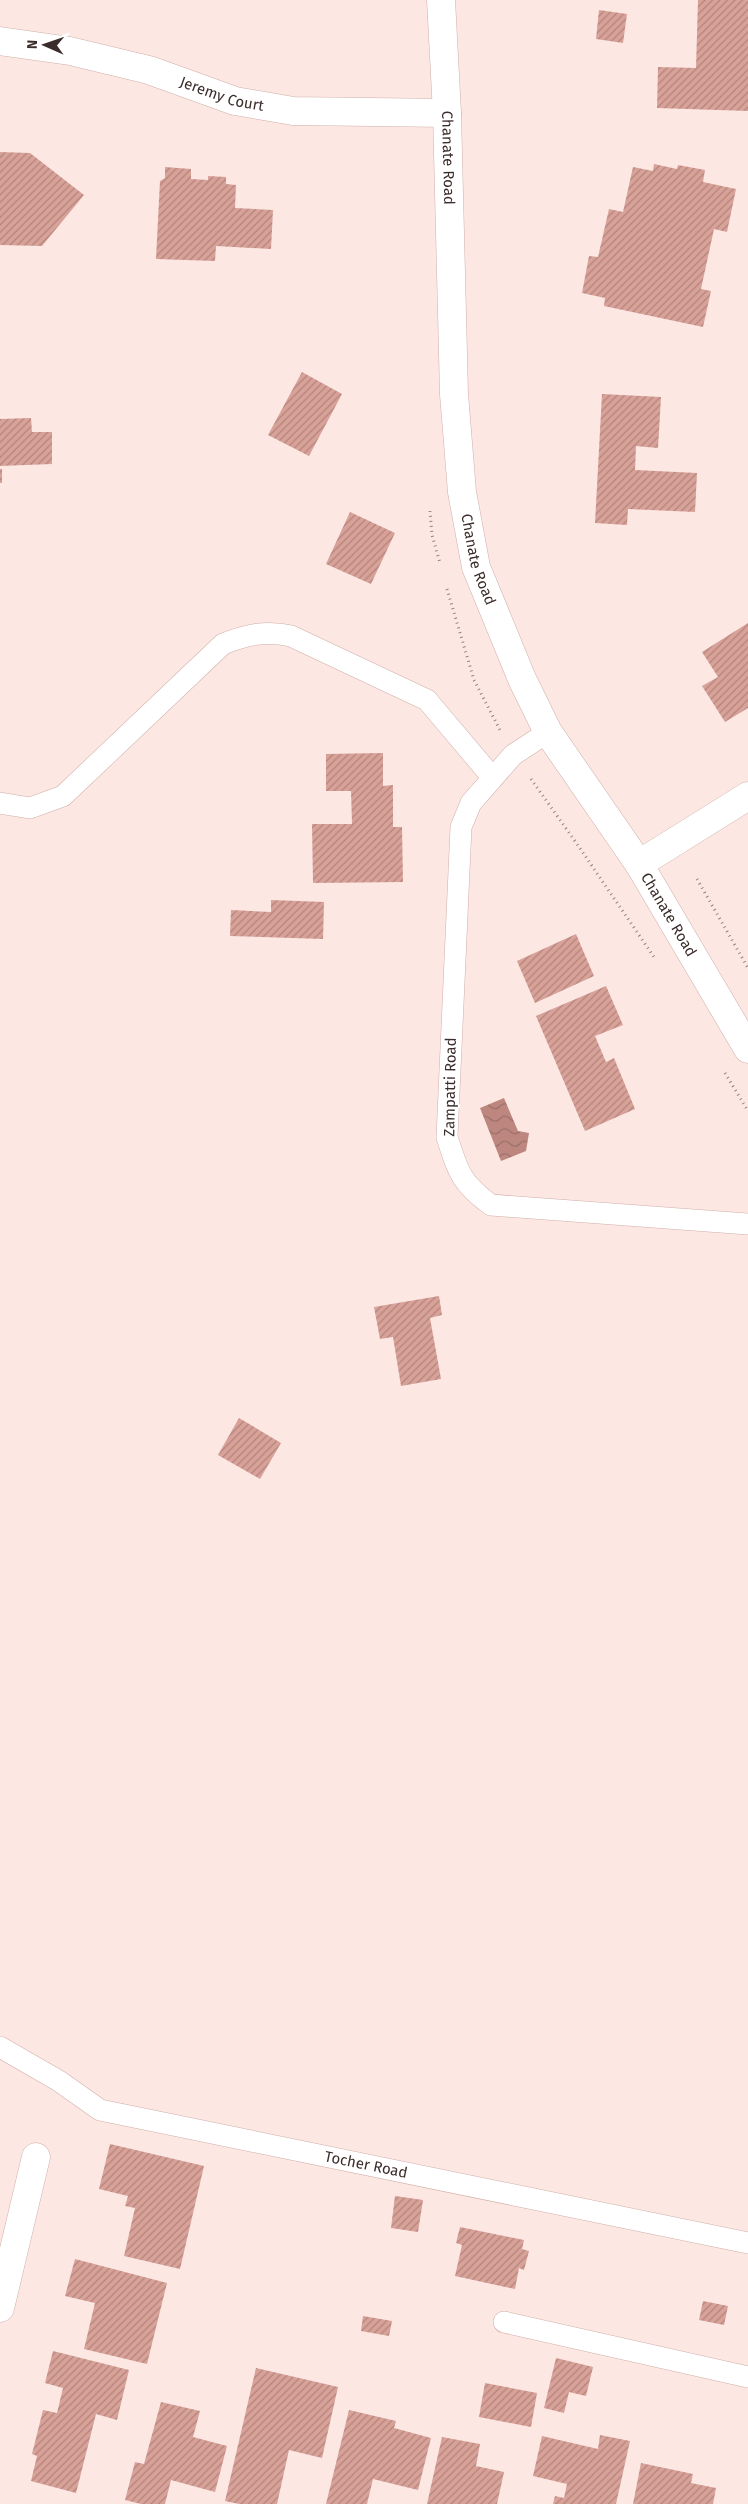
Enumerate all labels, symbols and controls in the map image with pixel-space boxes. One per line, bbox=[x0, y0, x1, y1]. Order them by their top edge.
north arrow bbox=[20, 20, 70, 70]
text: N bbox=[24, 40, 41, 50]
street label: Jeremy Court bbox=[177, 73, 266, 115]
street label: Chanate Road bbox=[438, 111, 458, 205]
street label: Chanate Road bbox=[457, 512, 500, 608]
street label: Chanate Road bbox=[637, 869, 700, 960]
street label: Zampatti Road bbox=[440, 1037, 460, 1137]
street label: Tocher Road bbox=[323, 2147, 409, 2182]

